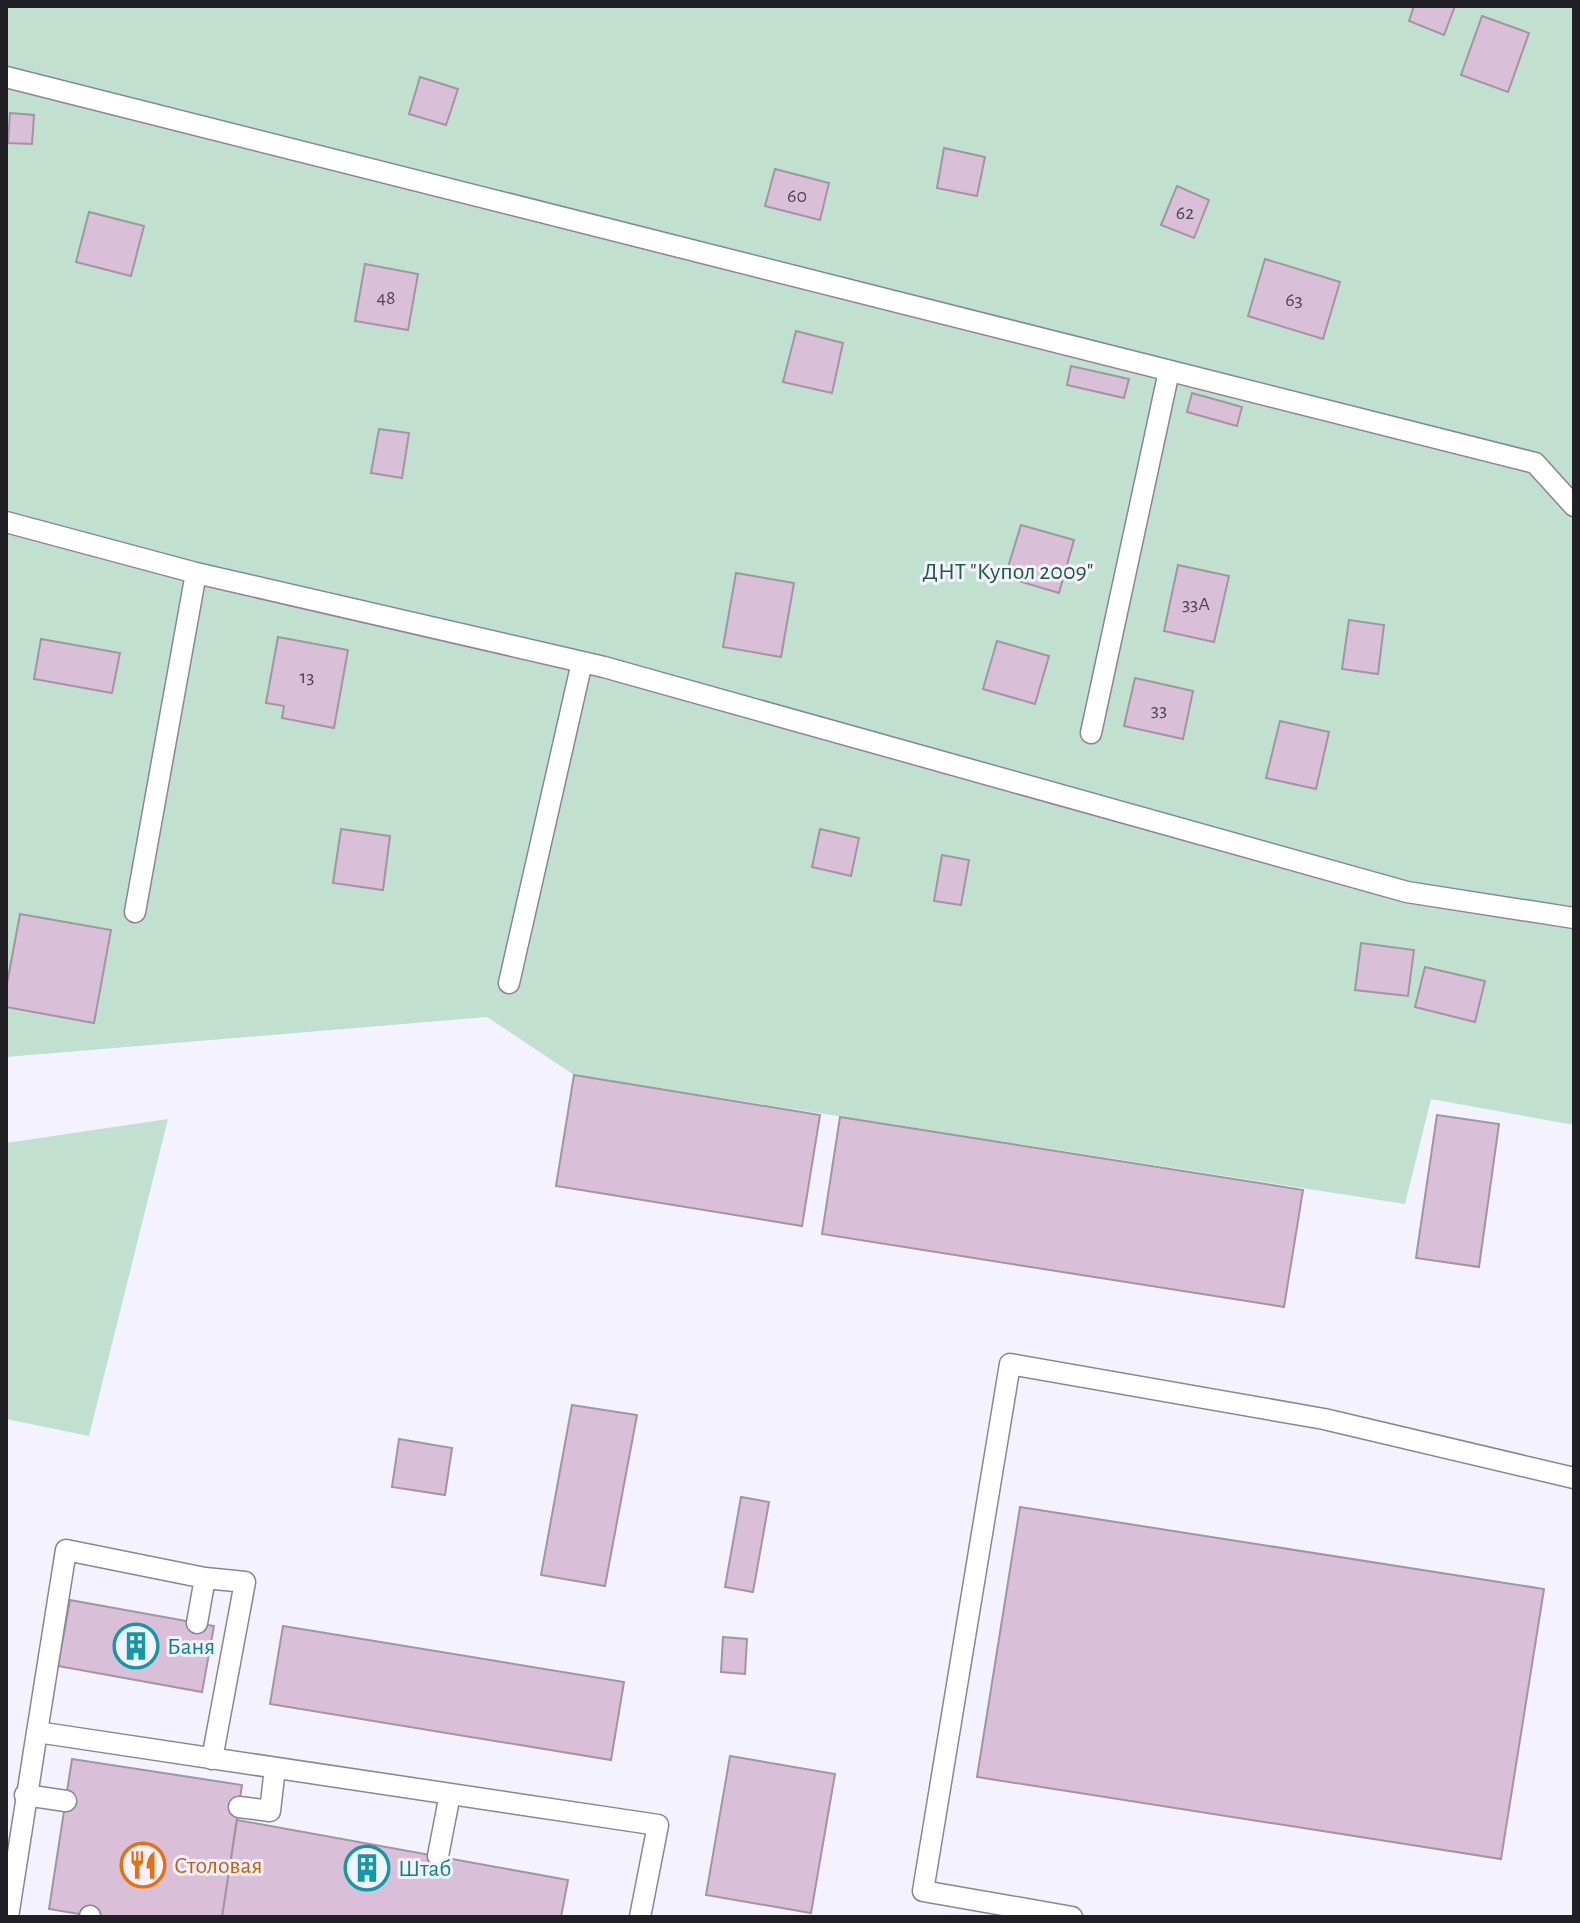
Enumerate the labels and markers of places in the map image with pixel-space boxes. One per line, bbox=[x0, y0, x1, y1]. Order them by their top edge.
building icon: Баня bbox=[112, 1622, 160, 1670]
place label: Баня bbox=[167, 1635, 215, 1659]
restaurant icon: Столовая bbox=[119, 1841, 167, 1889]
building icon: Штаб bbox=[343, 1844, 391, 1892]
place label: Столовая bbox=[174, 1854, 262, 1878]
place label: Штаб bbox=[398, 1857, 451, 1881]

